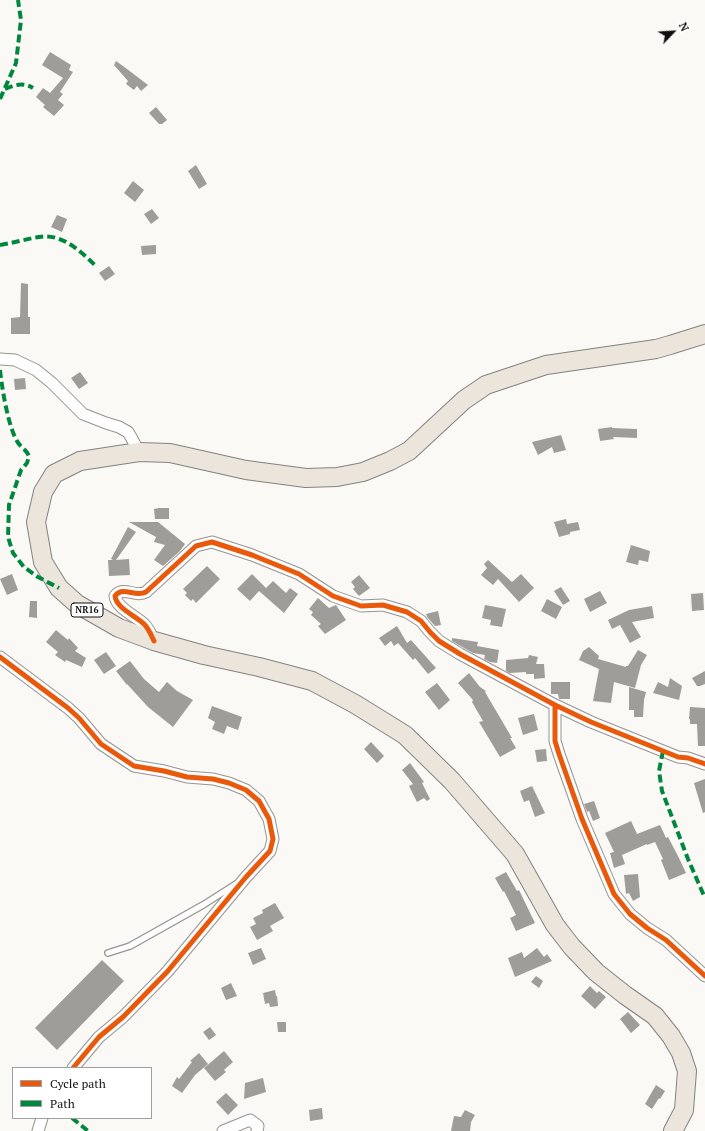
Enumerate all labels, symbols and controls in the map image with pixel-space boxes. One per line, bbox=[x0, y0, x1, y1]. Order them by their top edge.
north arrow bbox=[653, 12, 693, 52]
text: N bbox=[676, 20, 692, 34]
road number: NR16 bbox=[71, 603, 103, 617]
legend bbox=[12, 1067, 152, 1119]
text: Cycle path bbox=[50, 1076, 106, 1091]
text: Path bbox=[50, 1096, 75, 1111]

